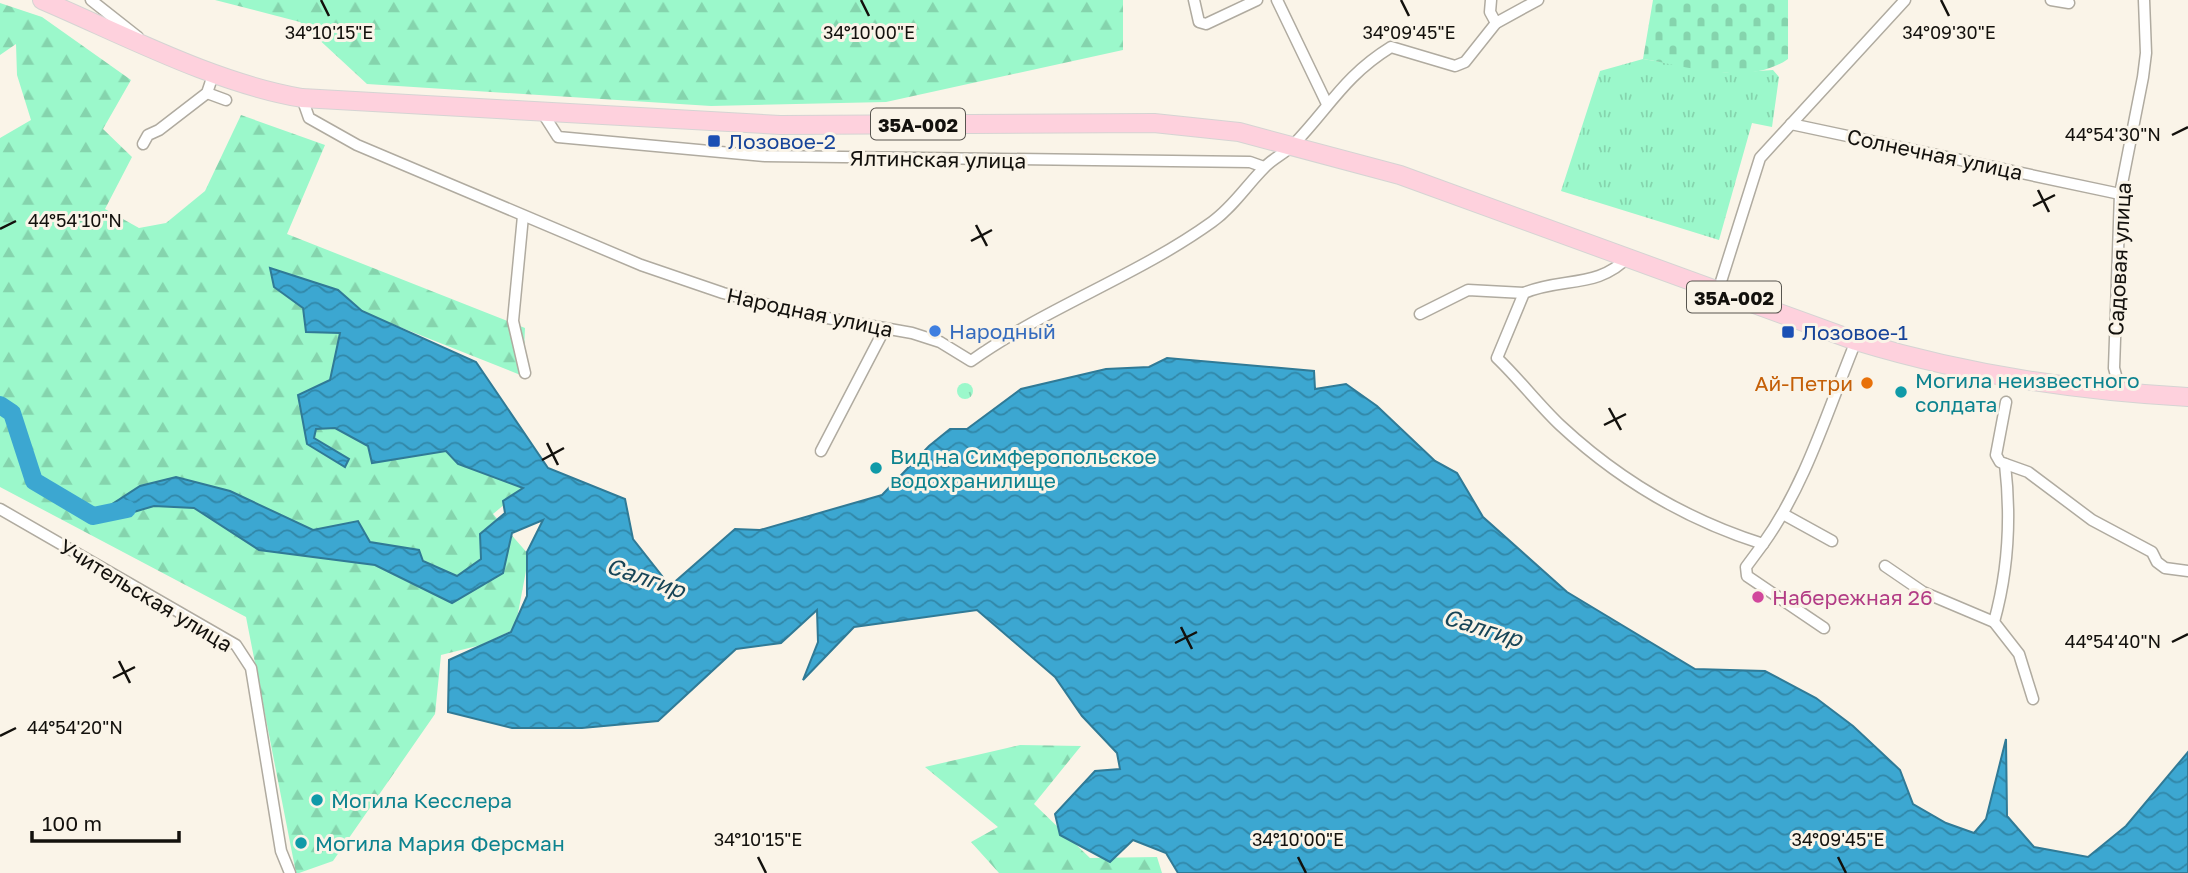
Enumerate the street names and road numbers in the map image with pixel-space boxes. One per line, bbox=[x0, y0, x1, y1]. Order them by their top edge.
road number: 35А-002 bbox=[871, 108, 965, 140]
street label: Солнечная улица bbox=[1845, 123, 2025, 185]
street label: Ялтинская улица bbox=[850, 144, 1026, 174]
street label: Садовая улица bbox=[2102, 181, 2136, 337]
street label: Народная улица bbox=[725, 282, 895, 342]
road number: 35А-002 bbox=[1687, 282, 1781, 312]
street label: Учительская улица bbox=[55, 533, 237, 657]

